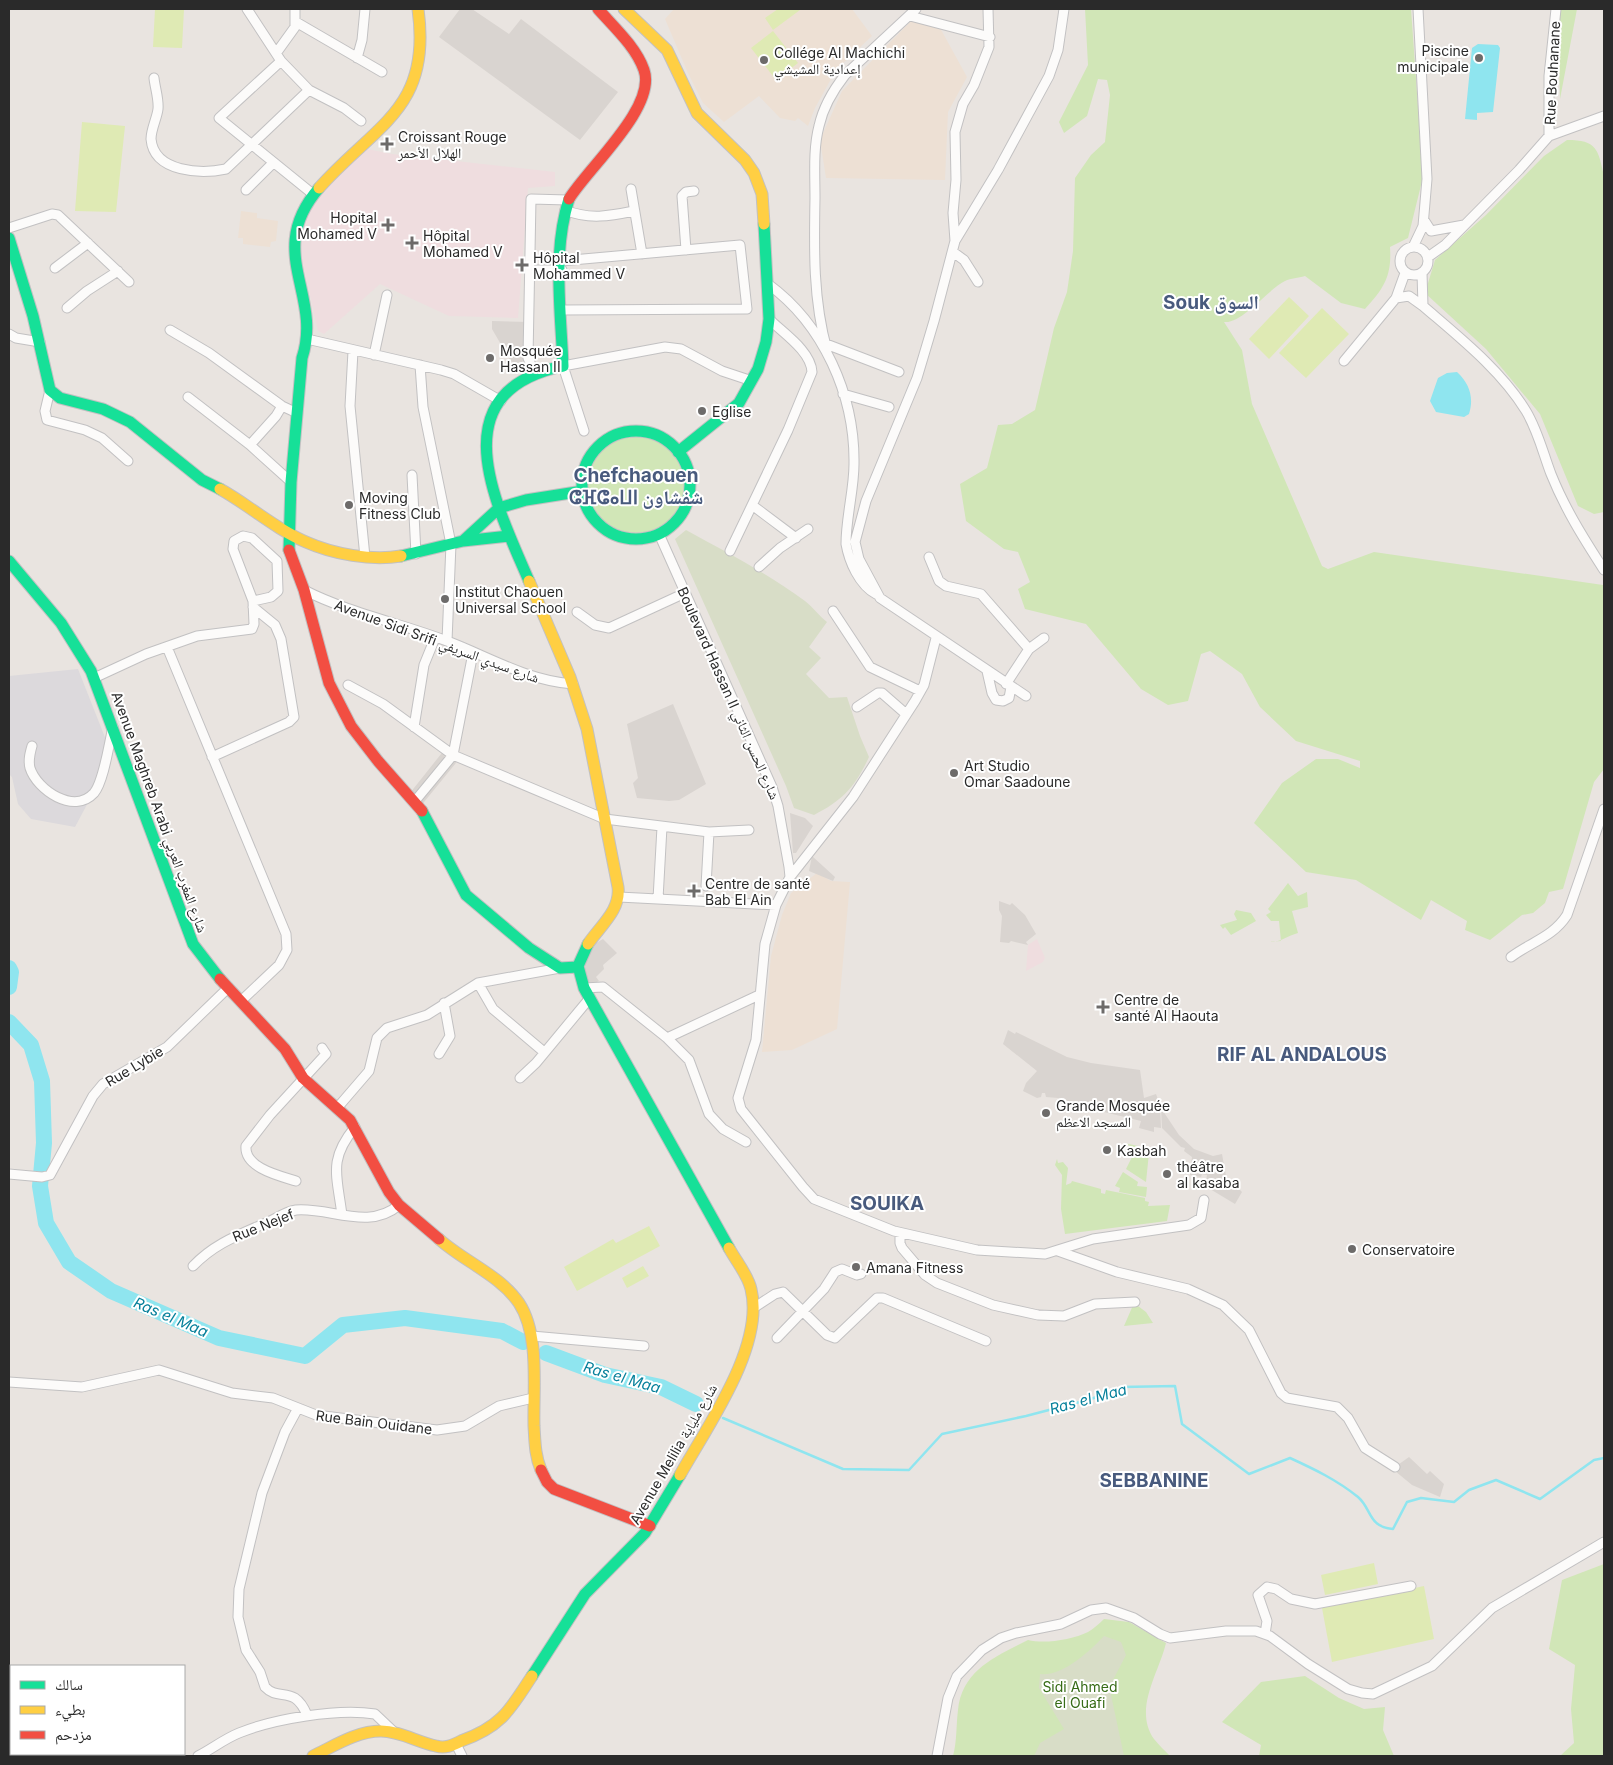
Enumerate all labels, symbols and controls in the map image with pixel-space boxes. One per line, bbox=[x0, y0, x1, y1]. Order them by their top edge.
street label: Rue Bouhanane bbox=[1541, 21, 1563, 125]
place label: Piscine municipale bbox=[1397, 42, 1469, 75]
place label: Collége Al Machichi إعدادية المشيشي bbox=[774, 44, 905, 80]
marker: Piscine municipale bbox=[1473, 52, 1485, 64]
marker: Collége Al Machichi إعدادية المشيشي bbox=[758, 54, 770, 66]
place label: Croissant Rouge الهلال الأحمر bbox=[397, 128, 507, 162]
marker: Croissant Rouge الهلال الأحمر bbox=[380, 137, 394, 151]
place label: Hopital Mohamed V bbox=[297, 209, 377, 242]
marker: Hopital Mohamed V bbox=[381, 218, 395, 232]
place label: Hôpital Mohamed V bbox=[423, 227, 503, 260]
marker: Hôpital Mohamed V bbox=[405, 236, 419, 250]
place label: Hôpital Mohammed V bbox=[533, 249, 625, 282]
marker: Hôpital Mohammed V bbox=[515, 258, 529, 272]
district label: Souk السوق bbox=[1163, 291, 1259, 314]
place label: Mosquée Hassan II bbox=[500, 342, 562, 375]
marker: Mosquée Hassan II bbox=[484, 352, 496, 364]
place label: Eglise bbox=[712, 403, 751, 420]
marker: Eglise bbox=[696, 405, 708, 417]
district label: Chefchaouen ⵛⴼⵛⴰⵡⵏ شفشاون bbox=[569, 464, 703, 509]
place label: Moving Fitness Club bbox=[359, 489, 441, 522]
marker: Moving Fitness Club bbox=[343, 499, 355, 511]
place label: Institut Chaouen Universal School bbox=[455, 583, 566, 616]
street label: Boulevard Hassan II شارع الحسن الثاني bbox=[671, 584, 784, 803]
marker: Institut Chaouen Universal School bbox=[439, 593, 451, 605]
street label: Avenue Sidi Srifi شارع سيدي السريفي bbox=[331, 596, 542, 689]
street label: Avenue Maghreb Arabi شارع المغرب العربي bbox=[105, 689, 212, 936]
place label: Art Studio Omar Saadoune bbox=[964, 757, 1070, 790]
marker: Art Studio Omar Saadoune bbox=[948, 767, 960, 779]
place label: Centre de santé Bab El Ain bbox=[705, 875, 810, 908]
marker: Centre de santé Bab El Ain bbox=[687, 884, 701, 898]
place label: Centre de santé Al Haouta bbox=[1114, 991, 1219, 1024]
marker: Centre de santé Al Haouta bbox=[1096, 1000, 1110, 1014]
street label: Rue Lybie bbox=[102, 1042, 166, 1090]
district label: RIF AL ANDALOUS bbox=[1217, 1043, 1387, 1066]
place label: Grande Mosquée المسجد الاعظم bbox=[1056, 1097, 1170, 1132]
marker: Grande Mosquée المسجد الاعظم bbox=[1040, 1107, 1052, 1119]
place label: Kasbah bbox=[1117, 1142, 1167, 1159]
marker: Kasbah bbox=[1101, 1144, 1113, 1156]
place label: théâtre al kasaba bbox=[1177, 1158, 1240, 1191]
marker: théâtre al kasaba bbox=[1161, 1168, 1173, 1180]
district label: SOUIKA bbox=[850, 1192, 924, 1215]
street label: Rue Nejef bbox=[230, 1205, 296, 1245]
place label: Conservatoire bbox=[1362, 1241, 1455, 1258]
marker: Conservatoire bbox=[1346, 1243, 1358, 1255]
place label: Amana Fitness bbox=[866, 1259, 963, 1276]
marker: Amana Fitness bbox=[850, 1261, 862, 1273]
water label: Ras el Maa bbox=[131, 1293, 211, 1341]
water label: Ras el Maa bbox=[581, 1357, 663, 1397]
water label: Ras el Maa bbox=[1047, 1380, 1129, 1418]
street label: Avenue Melilia شارع ملياية bbox=[626, 1381, 722, 1528]
street label: Rue Bain Ouidane bbox=[315, 1406, 433, 1438]
district label: SEBBANINE bbox=[1099, 1469, 1209, 1492]
legend bbox=[10, 1665, 185, 1755]
text: سالك bbox=[55, 1675, 83, 1694]
park label: Sidi Ahmed el Ouafi bbox=[1042, 1678, 1118, 1711]
text: بطيء bbox=[55, 1700, 85, 1722]
text: مزدحم bbox=[55, 1725, 92, 1745]

